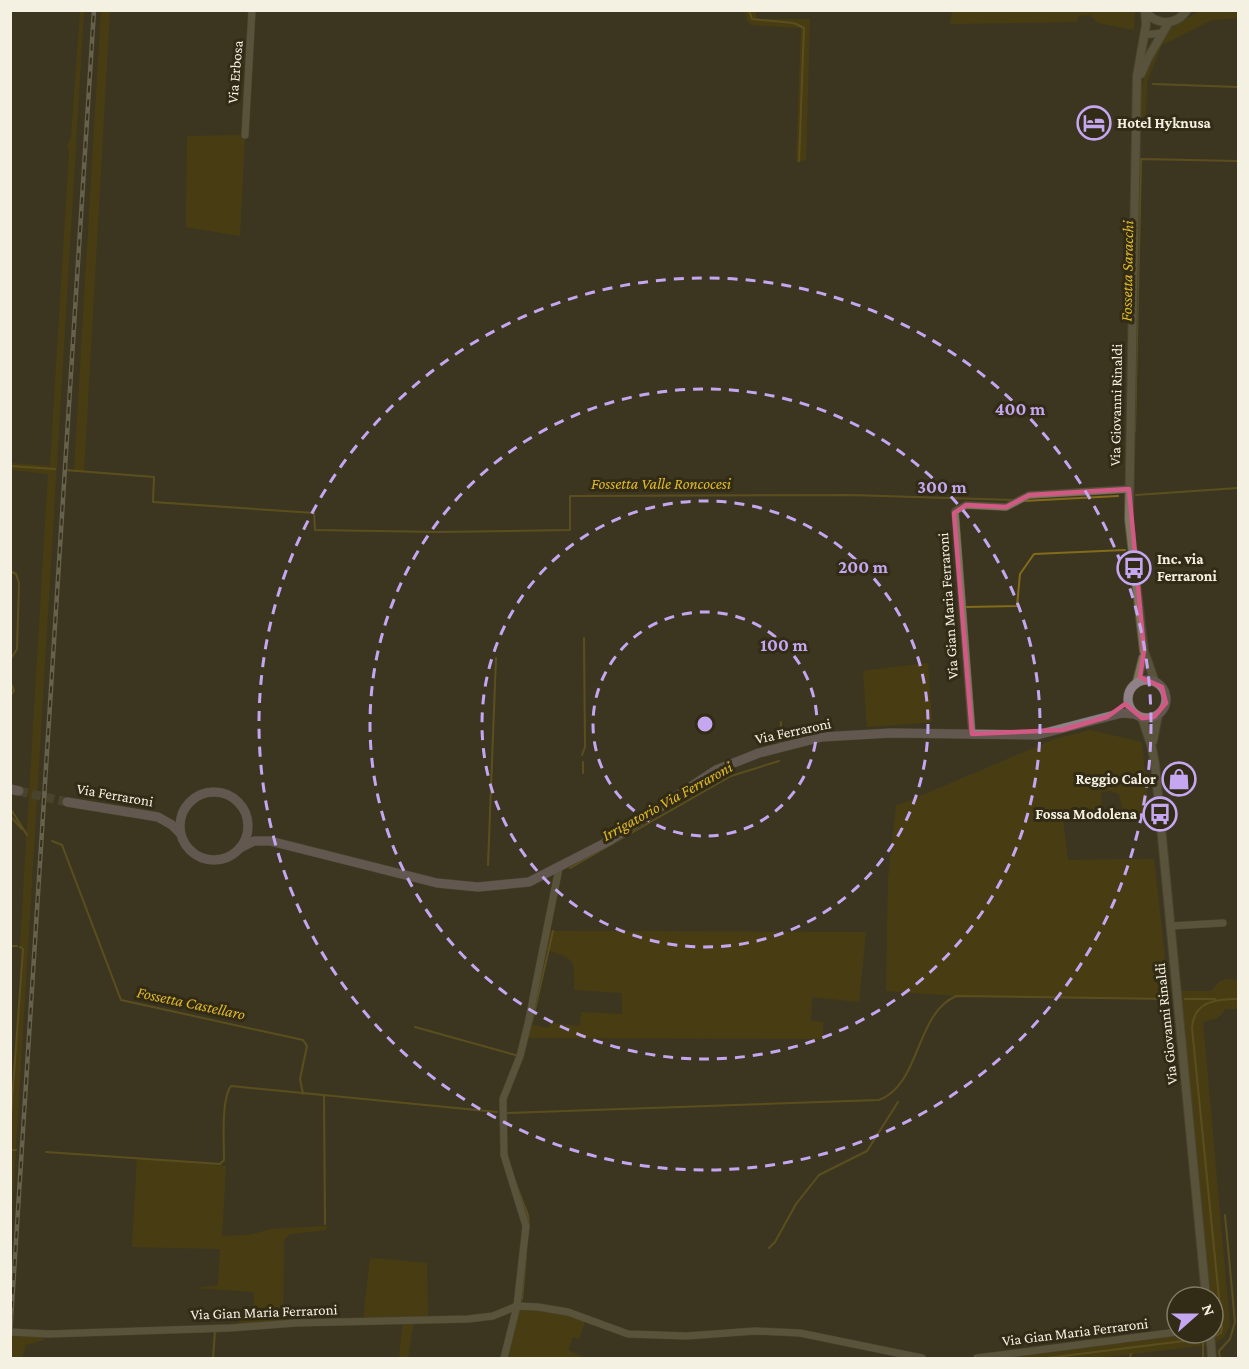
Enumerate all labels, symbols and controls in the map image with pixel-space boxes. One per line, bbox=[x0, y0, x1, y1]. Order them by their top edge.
street label: Via Erbosa bbox=[224, 40, 246, 104]
hotel icon: Hotel Hyknusa bbox=[1076, 105, 1112, 141]
place label: Hotel Hyknusa bbox=[1117, 115, 1212, 131]
water label: Fossetta Saracchi bbox=[1118, 220, 1136, 322]
street label: Via Giovanni Rinaldi bbox=[1107, 344, 1125, 466]
text: 400 m bbox=[995, 399, 1046, 419]
water label: Fossetta Valle Roncocesi bbox=[591, 475, 732, 492]
text: 300 m bbox=[917, 477, 967, 497]
street label: Via Gian Maria Ferraroni bbox=[935, 532, 961, 680]
bus stop icon: Inc. via Ferraroni bbox=[1116, 550, 1152, 586]
place label: Inc. via Ferraroni bbox=[1157, 551, 1217, 584]
text: 200 m bbox=[838, 557, 889, 577]
text: 100 m bbox=[760, 635, 808, 655]
centre of rings bbox=[695, 714, 715, 734]
street label: Via Ferraroni bbox=[753, 715, 833, 747]
water label: Irrigatorio Via Ferraroni bbox=[599, 758, 736, 845]
shop icon: Reggio Calor bbox=[1161, 761, 1197, 797]
place label: Reggio Calor bbox=[1075, 771, 1156, 787]
street label: Via Ferraroni bbox=[75, 780, 155, 810]
bus stop icon: Fossa Modolena bbox=[1142, 796, 1178, 832]
place label: Fossa Modolena bbox=[1035, 806, 1138, 822]
street label: Via Giovanni Rinaldi bbox=[1152, 962, 1180, 1086]
water label: Fossetta Castellaro bbox=[135, 983, 247, 1023]
north arrow bbox=[1165, 1285, 1225, 1345]
street label: Via Gian Maria Ferraroni bbox=[190, 1301, 338, 1323]
text: N bbox=[1199, 1302, 1218, 1318]
street label: Via Gian Maria Ferraroni bbox=[1001, 1315, 1149, 1349]

